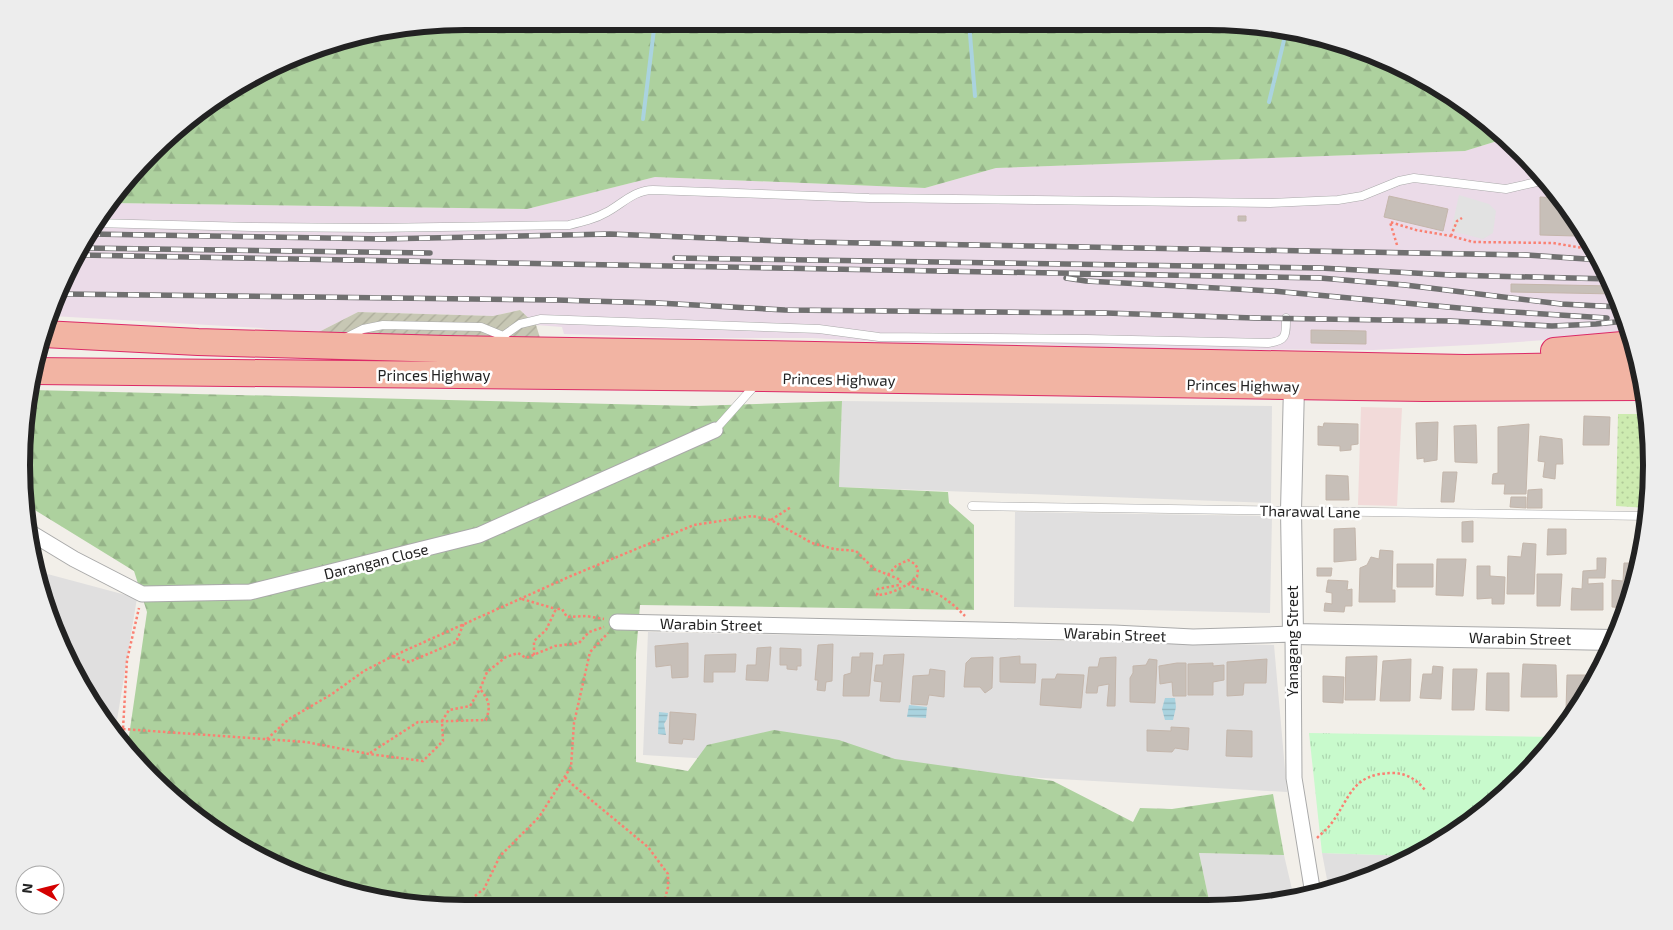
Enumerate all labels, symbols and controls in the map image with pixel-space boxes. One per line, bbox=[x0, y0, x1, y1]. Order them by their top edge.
street label: Princes Highway bbox=[378, 366, 490, 384]
street label: Princes Highway bbox=[782, 369, 896, 389]
street label: Princes Highway bbox=[1186, 375, 1300, 395]
street label: Tharawal Lane bbox=[1260, 501, 1360, 521]
street label: Darangan Close bbox=[322, 539, 430, 583]
street label: Yanagang Street bbox=[1283, 585, 1301, 697]
street label: Warabin Street bbox=[660, 614, 763, 634]
street label: Warabin Street bbox=[1063, 623, 1167, 645]
street label: Warabin Street bbox=[1469, 628, 1572, 648]
north arrow bbox=[15, 865, 65, 915]
text: N bbox=[18, 882, 36, 894]

